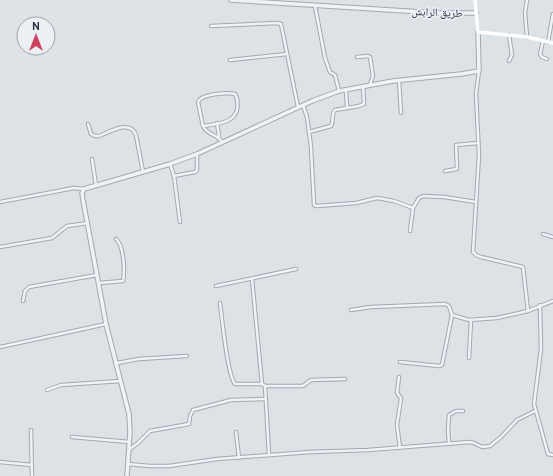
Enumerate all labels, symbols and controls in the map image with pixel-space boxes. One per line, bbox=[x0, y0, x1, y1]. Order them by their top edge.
street label: طريق الرابش bbox=[411, 5, 463, 21]
north arrow bbox=[16, 16, 56, 56]
text: N bbox=[32, 20, 40, 34]

